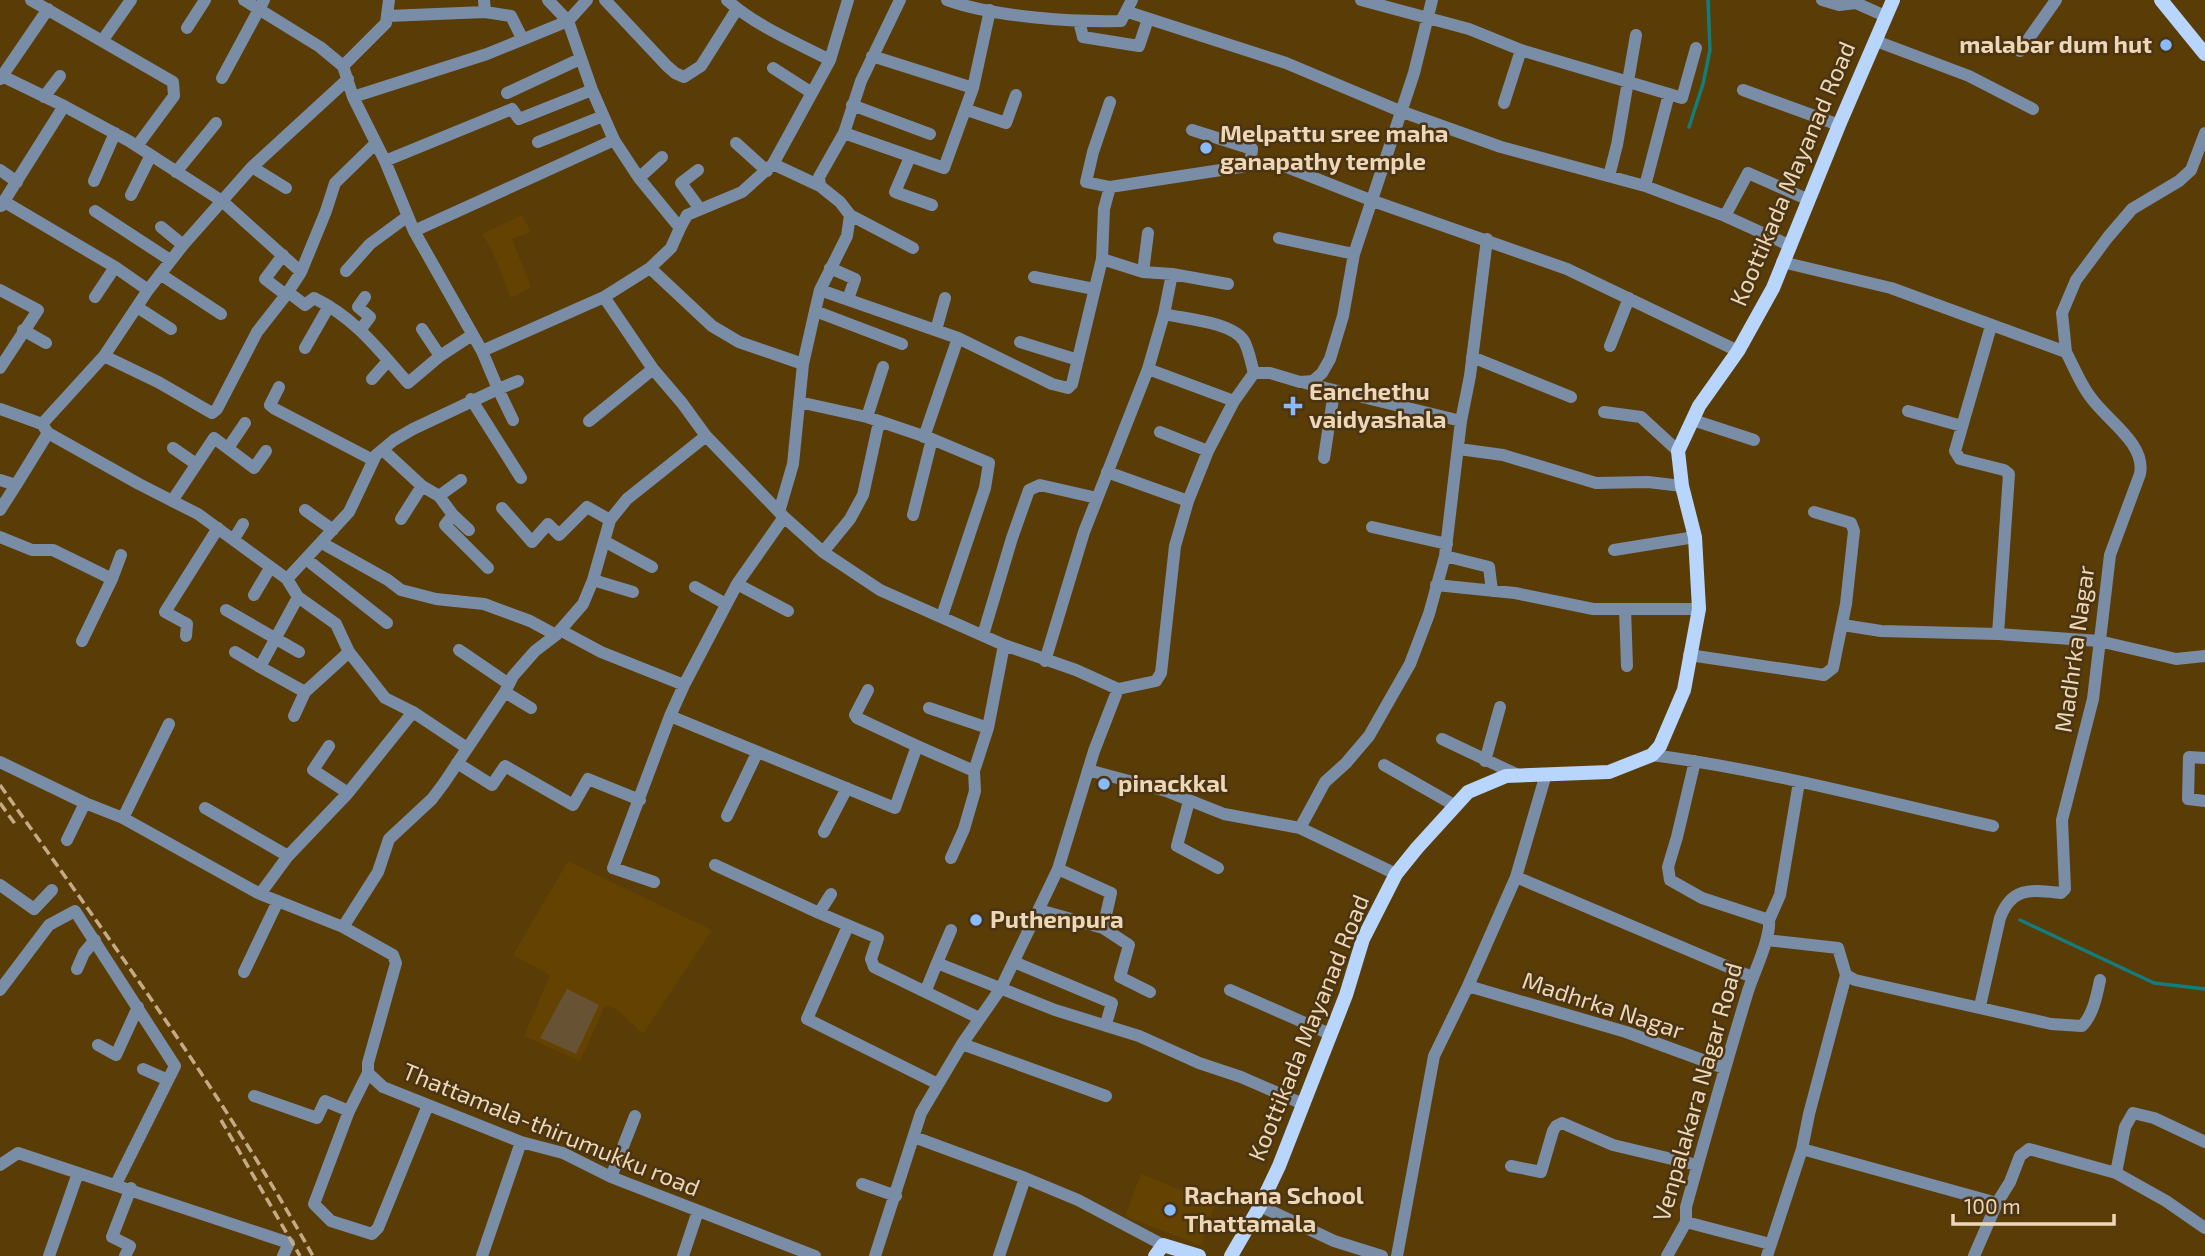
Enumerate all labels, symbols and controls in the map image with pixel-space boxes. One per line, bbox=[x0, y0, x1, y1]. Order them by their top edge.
place label: malabar dum hut bbox=[1959, 29, 2152, 58]
street label: Koottikada Mayanad Road bbox=[1723, 37, 1861, 310]
marker: malabar dum hut bbox=[2158, 37, 2174, 53]
place label: Melpattu sree maha ganapathy temple bbox=[1220, 118, 1449, 175]
marker: Melpattu sree maha ganapathy temple bbox=[1198, 140, 1214, 156]
place label: Eanchethu vaidyashala bbox=[1309, 376, 1447, 433]
marker: Eanchethu vaidyashala bbox=[1283, 396, 1303, 416]
street label: Madhrka Nagar bbox=[2047, 563, 2100, 734]
place label: pinackkal bbox=[1118, 768, 1228, 797]
marker: pinackkal bbox=[1096, 776, 1112, 792]
street label: Koottikada Mayanad Road bbox=[1241, 890, 1374, 1165]
place label: Puthenpura bbox=[990, 904, 1124, 933]
marker: Puthenpura bbox=[968, 912, 984, 928]
street label: Venpalakara Nagar Road bbox=[1646, 959, 1747, 1224]
street label: Madhrka Nagar bbox=[1519, 965, 1688, 1045]
street label: Thattamala-thirumukku road bbox=[399, 1056, 704, 1202]
place label: Rachana School Thattamala bbox=[1184, 1180, 1364, 1237]
scale bar bbox=[1953, 1182, 2114, 1226]
text: 100 m bbox=[1964, 1193, 2021, 1218]
marker: Rachana School Thattamala bbox=[1162, 1202, 1178, 1218]

